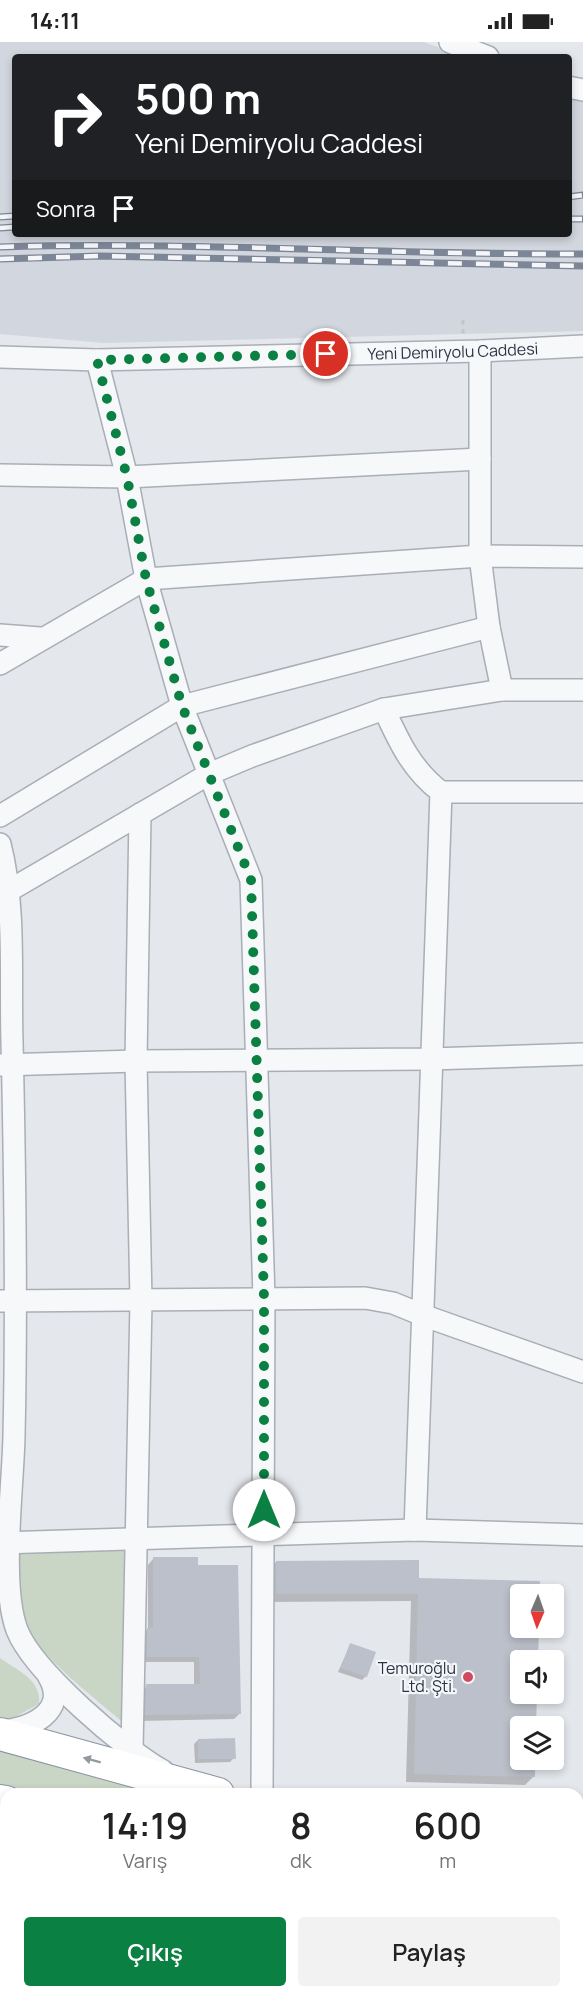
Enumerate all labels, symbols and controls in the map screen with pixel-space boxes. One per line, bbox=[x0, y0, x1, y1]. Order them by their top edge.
text: 14:11 bbox=[30, 6, 80, 36]
text: 500 m bbox=[135, 69, 261, 127]
icon: right bbox=[36, 78, 114, 156]
text: Yeni Demiryolu Caddesi bbox=[135, 124, 423, 161]
icon: arrive bbox=[107, 192, 140, 225]
text: Sonra bbox=[36, 194, 95, 224]
pin bbox=[300, 328, 351, 379]
icon: arrive bbox=[309, 337, 342, 370]
street label: Yeni Demiryolu Caddesi bbox=[367, 337, 539, 365]
position arrow bbox=[232, 1478, 296, 1542]
north arrow bbox=[510, 1584, 564, 1638]
map controls bbox=[510, 1584, 564, 1770]
button: sound bbox=[510, 1650, 564, 1704]
place label: Temuroğlu Ltd. Şti. bbox=[378, 1657, 456, 1697]
marker: Temuroğlu Ltd. Şti. bbox=[461, 1670, 475, 1684]
button: layers bbox=[510, 1716, 564, 1770]
one-way arrow bbox=[83, 1754, 101, 1764]
text: 14:19 bbox=[102, 1801, 188, 1850]
text: 8 bbox=[290, 1801, 312, 1850]
text: 600 bbox=[414, 1801, 482, 1850]
text: Varış bbox=[123, 1847, 167, 1874]
text: dk bbox=[290, 1847, 312, 1874]
text: m bbox=[439, 1847, 456, 1874]
button: Çıkış bbox=[24, 1917, 286, 1986]
button: Paylaş bbox=[298, 1917, 560, 1986]

